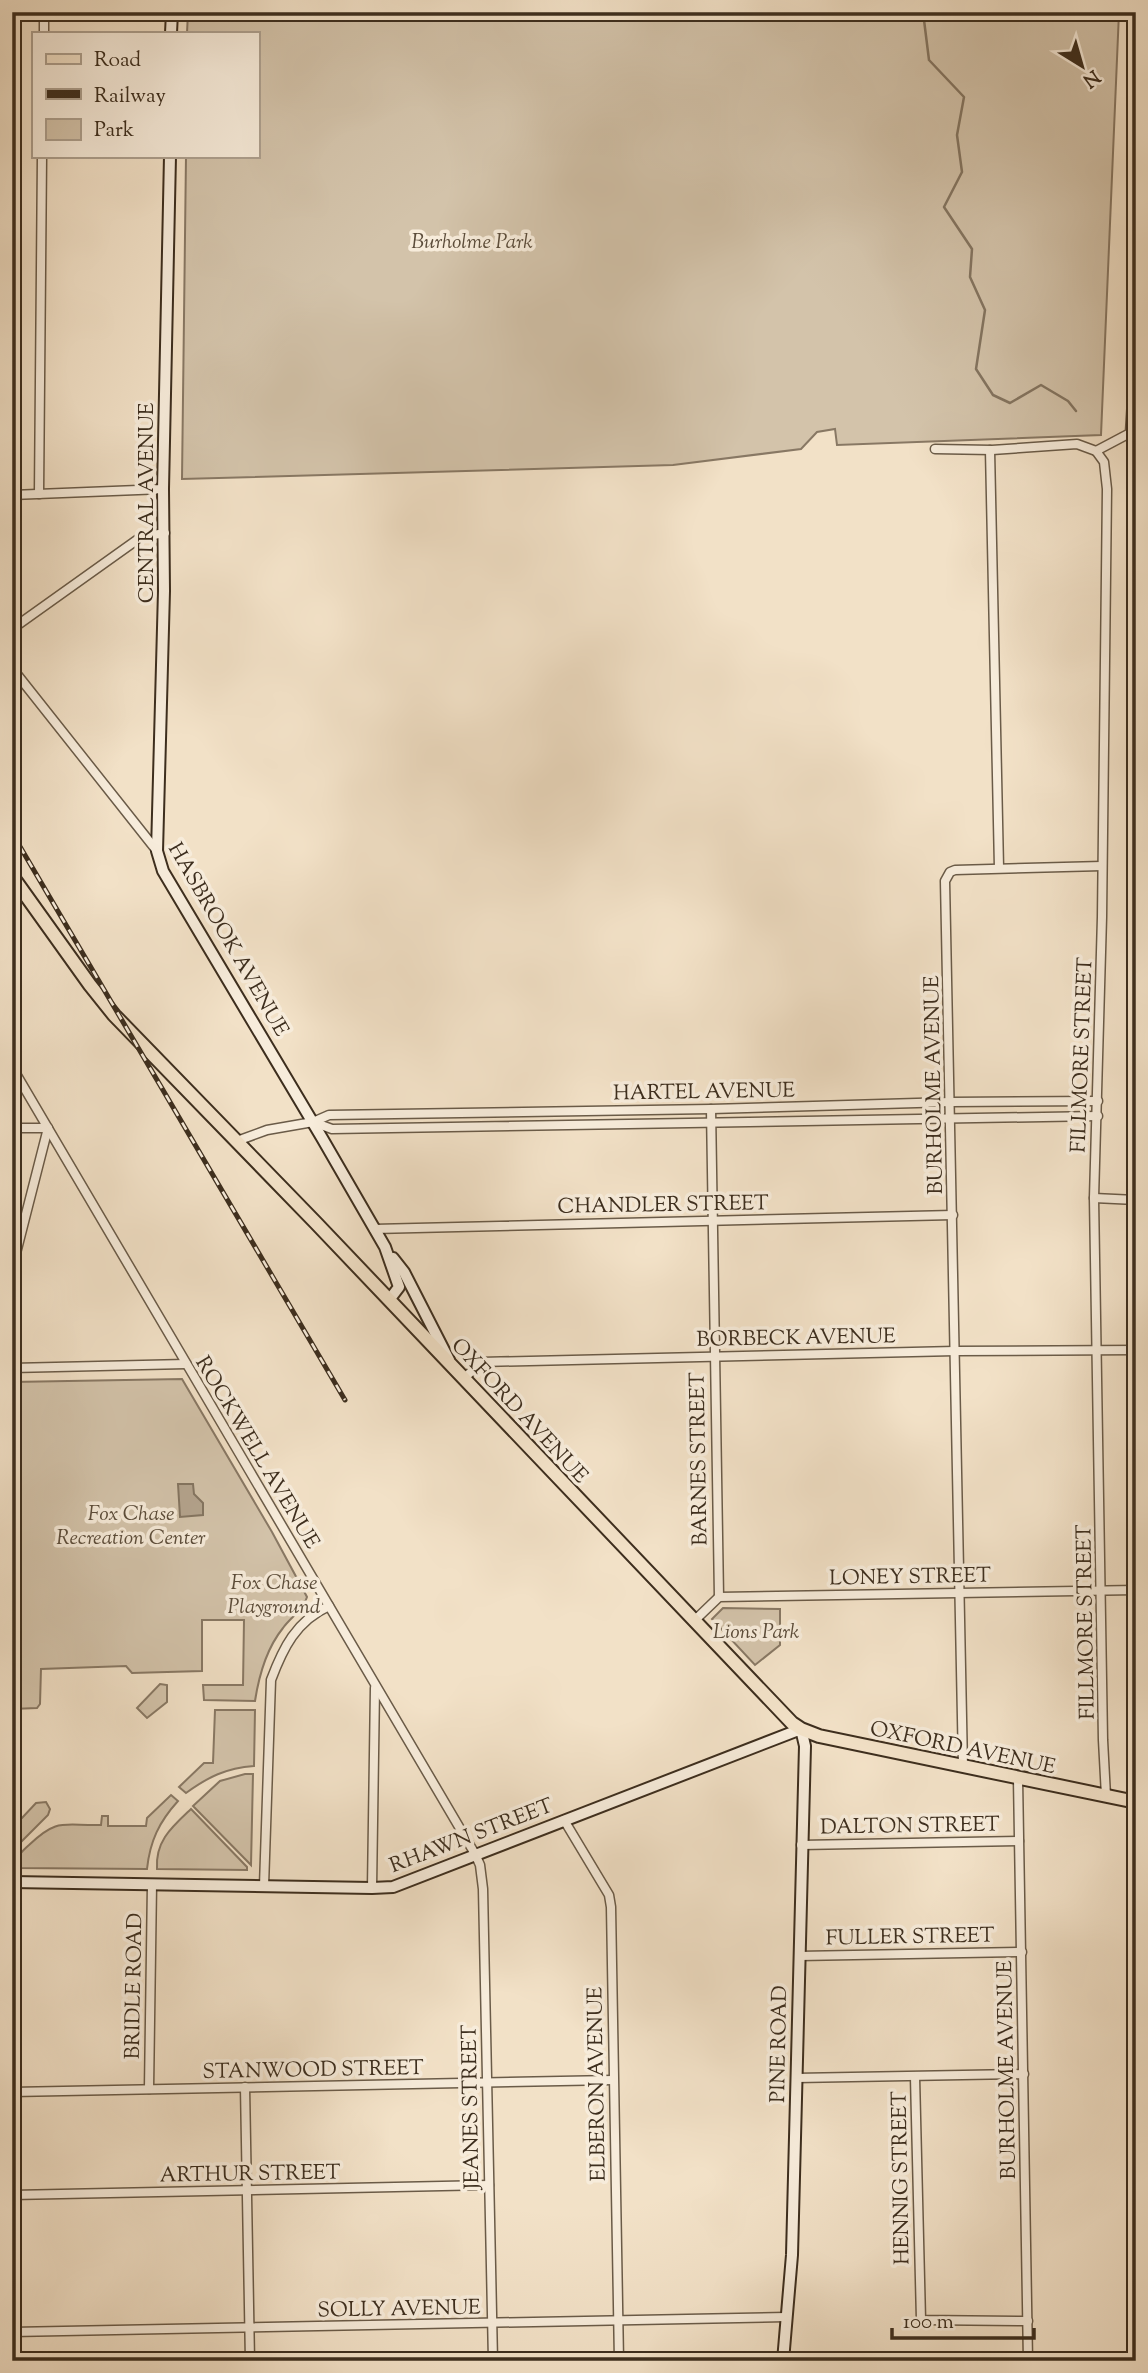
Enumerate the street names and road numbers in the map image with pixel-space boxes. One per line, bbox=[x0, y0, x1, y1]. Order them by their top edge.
street label: CENTRAL AVENUE bbox=[133, 402, 163, 603]
street label: HASBROOK AVENUE bbox=[159, 838, 295, 1043]
street label: FILLMORE STREET bbox=[1065, 957, 1101, 1153]
street label: BURHOLME AVENUE bbox=[918, 975, 952, 1195]
street label: HARTEL AVENUE bbox=[613, 1076, 795, 1110]
street label: CHANDLER STREET bbox=[557, 1189, 769, 1223]
street label: BORBECK AVENUE bbox=[696, 1322, 896, 1356]
street label: OXFORD AVENUE bbox=[443, 1332, 594, 1491]
street label: ROCKWELL AVENUE bbox=[187, 1351, 326, 1555]
street label: BARNES STREET bbox=[683, 1372, 717, 1546]
street label: FILLMORE STREET bbox=[1070, 1524, 1104, 1720]
street label: LONEY STREET bbox=[829, 1562, 991, 1594]
street label: OXFORD AVENUE bbox=[867, 1715, 1058, 1783]
street label: RHAWN STREET bbox=[386, 1792, 558, 1882]
street label: DALTON STREET bbox=[820, 1810, 1000, 1844]
street label: BRIDLE ROAD bbox=[119, 1912, 151, 2060]
street label: FULLER STREET bbox=[825, 1922, 995, 1954]
street label: BURHOLME AVENUE bbox=[991, 1960, 1025, 2180]
street label: PINE ROAD bbox=[764, 1985, 796, 2103]
street label: ELBERON AVENUE bbox=[581, 1986, 615, 2182]
street label: JEANES STREET bbox=[456, 2024, 488, 2191]
street label: STANWOOD STREET bbox=[202, 2054, 424, 2088]
street label: HENNIG STREET bbox=[885, 2091, 919, 2265]
street label: ARTHUR STREET bbox=[159, 2158, 341, 2192]
street label: SOLLY AVENUE bbox=[317, 2294, 481, 2326]

